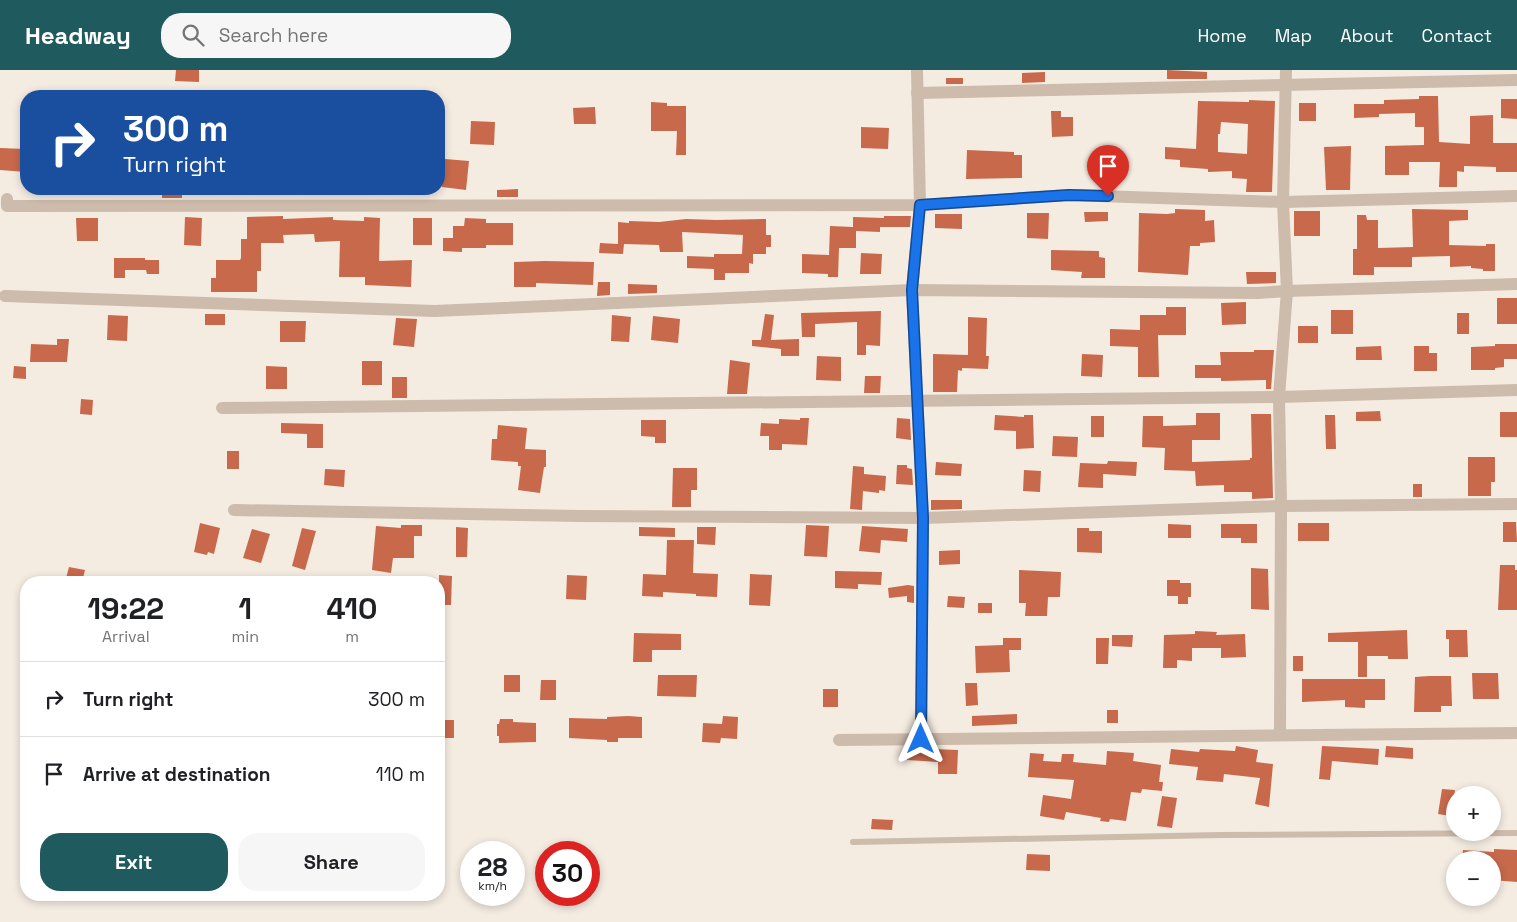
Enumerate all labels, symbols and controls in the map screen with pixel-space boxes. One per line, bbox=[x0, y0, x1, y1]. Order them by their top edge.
search box bbox=[161, 13, 511, 58]
text: Headway bbox=[25, 20, 131, 51]
icon: search bbox=[179, 21, 207, 49]
text: Search here bbox=[219, 23, 328, 48]
text: Home bbox=[1198, 24, 1247, 47]
text: Map bbox=[1275, 24, 1312, 47]
text: About bbox=[1340, 24, 1394, 47]
text: Contact bbox=[1422, 24, 1492, 47]
text: 300 m bbox=[123, 107, 228, 151]
icon: right bbox=[40, 110, 105, 175]
pin bbox=[1087, 145, 1129, 196]
text: Turn right bbox=[123, 150, 226, 178]
icon: arrive bbox=[1094, 152, 1122, 180]
text: 19:22 bbox=[87, 589, 164, 628]
text: 1 bbox=[239, 589, 252, 628]
text: 410 bbox=[327, 589, 378, 628]
text: Arrival bbox=[102, 626, 150, 647]
text: min bbox=[232, 626, 259, 647]
text: m bbox=[345, 626, 359, 647]
icon: right bbox=[40, 685, 68, 713]
text: Turn right bbox=[83, 687, 173, 712]
text: 300 m bbox=[368, 687, 425, 712]
position arrow bbox=[894, 712, 946, 764]
icon: arrive bbox=[40, 760, 68, 788]
text: Arrive at destination bbox=[83, 762, 271, 787]
text: 110 m bbox=[376, 762, 425, 787]
map controls bbox=[1446, 786, 1501, 906]
button: + bbox=[1446, 786, 1501, 841]
button: Exit bbox=[40, 833, 228, 891]
button: Share bbox=[238, 833, 425, 891]
speed limit sign: 30 bbox=[535, 841, 600, 906]
text: 28 bbox=[478, 851, 507, 883]
button: − bbox=[1446, 851, 1501, 906]
text: km/h bbox=[478, 878, 507, 894]

